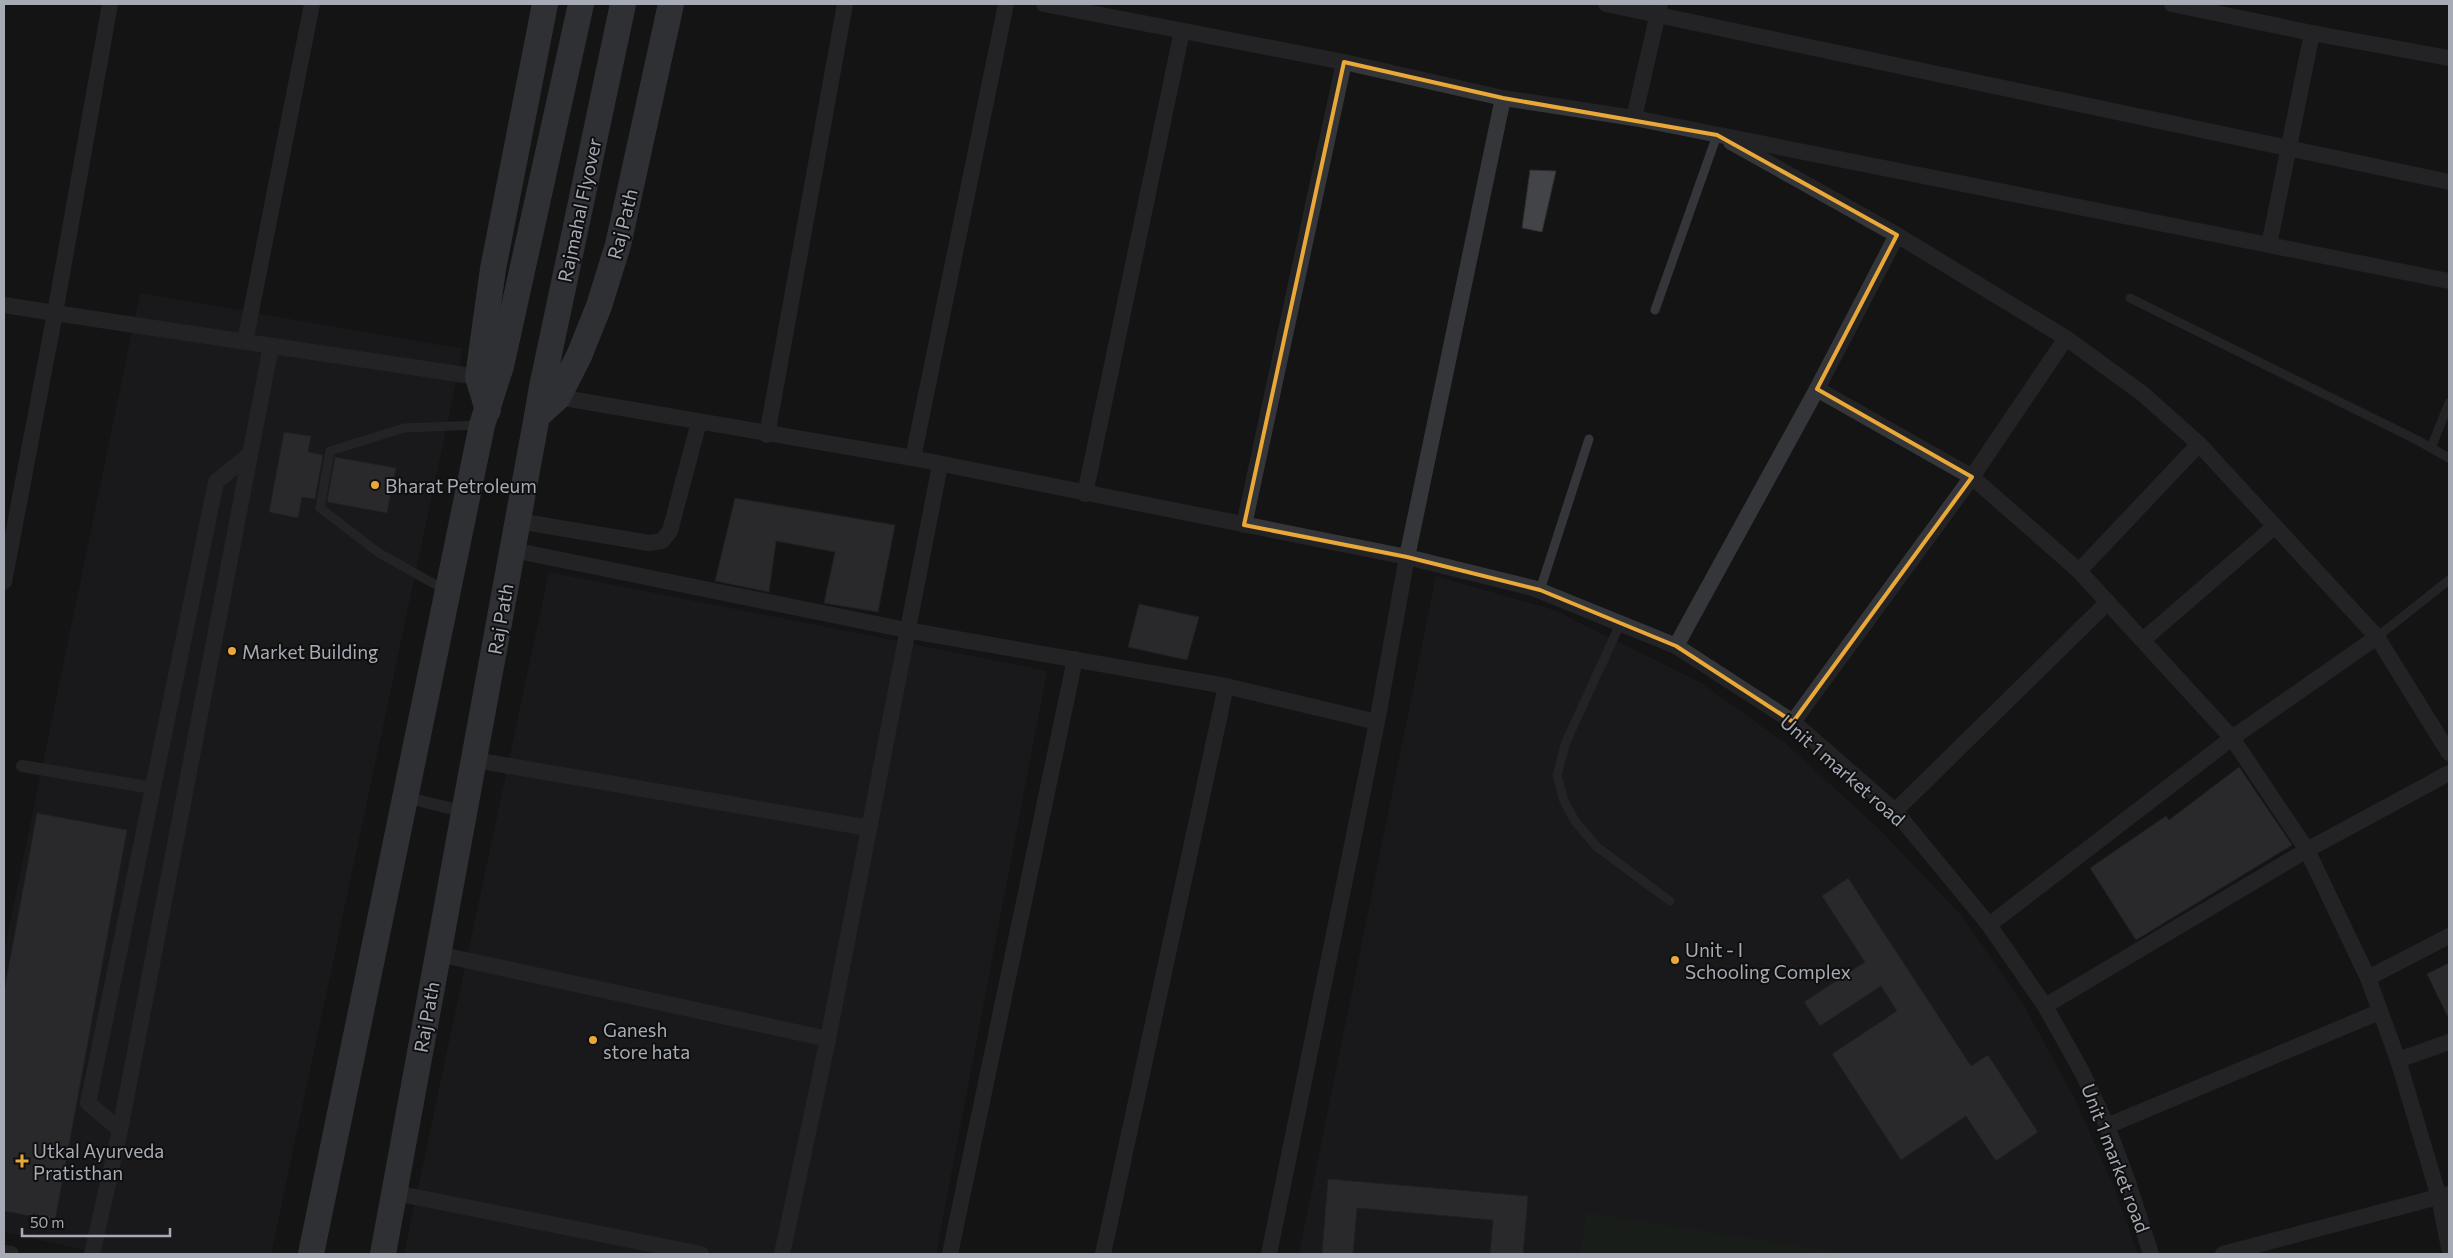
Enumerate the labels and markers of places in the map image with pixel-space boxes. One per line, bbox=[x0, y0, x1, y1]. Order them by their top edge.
place label: Bharat Petroleum bbox=[385, 474, 537, 497]
marker: Bharat Petroleum bbox=[369, 479, 381, 491]
place label: Market Building bbox=[242, 640, 378, 663]
marker: Market Building bbox=[226, 645, 238, 657]
place label: Unit - I Schooling Complex bbox=[1685, 938, 1851, 983]
marker: Unit - I Schooling Complex bbox=[1669, 954, 1681, 966]
place label: Ganesh store hata bbox=[603, 1018, 690, 1063]
marker: Ganesh store hata bbox=[587, 1034, 599, 1046]
place label: Utkal Ayurveda Pratisthan bbox=[33, 1139, 164, 1184]
marker: Utkal Ayurveda Pratisthan bbox=[15, 1154, 29, 1168]

